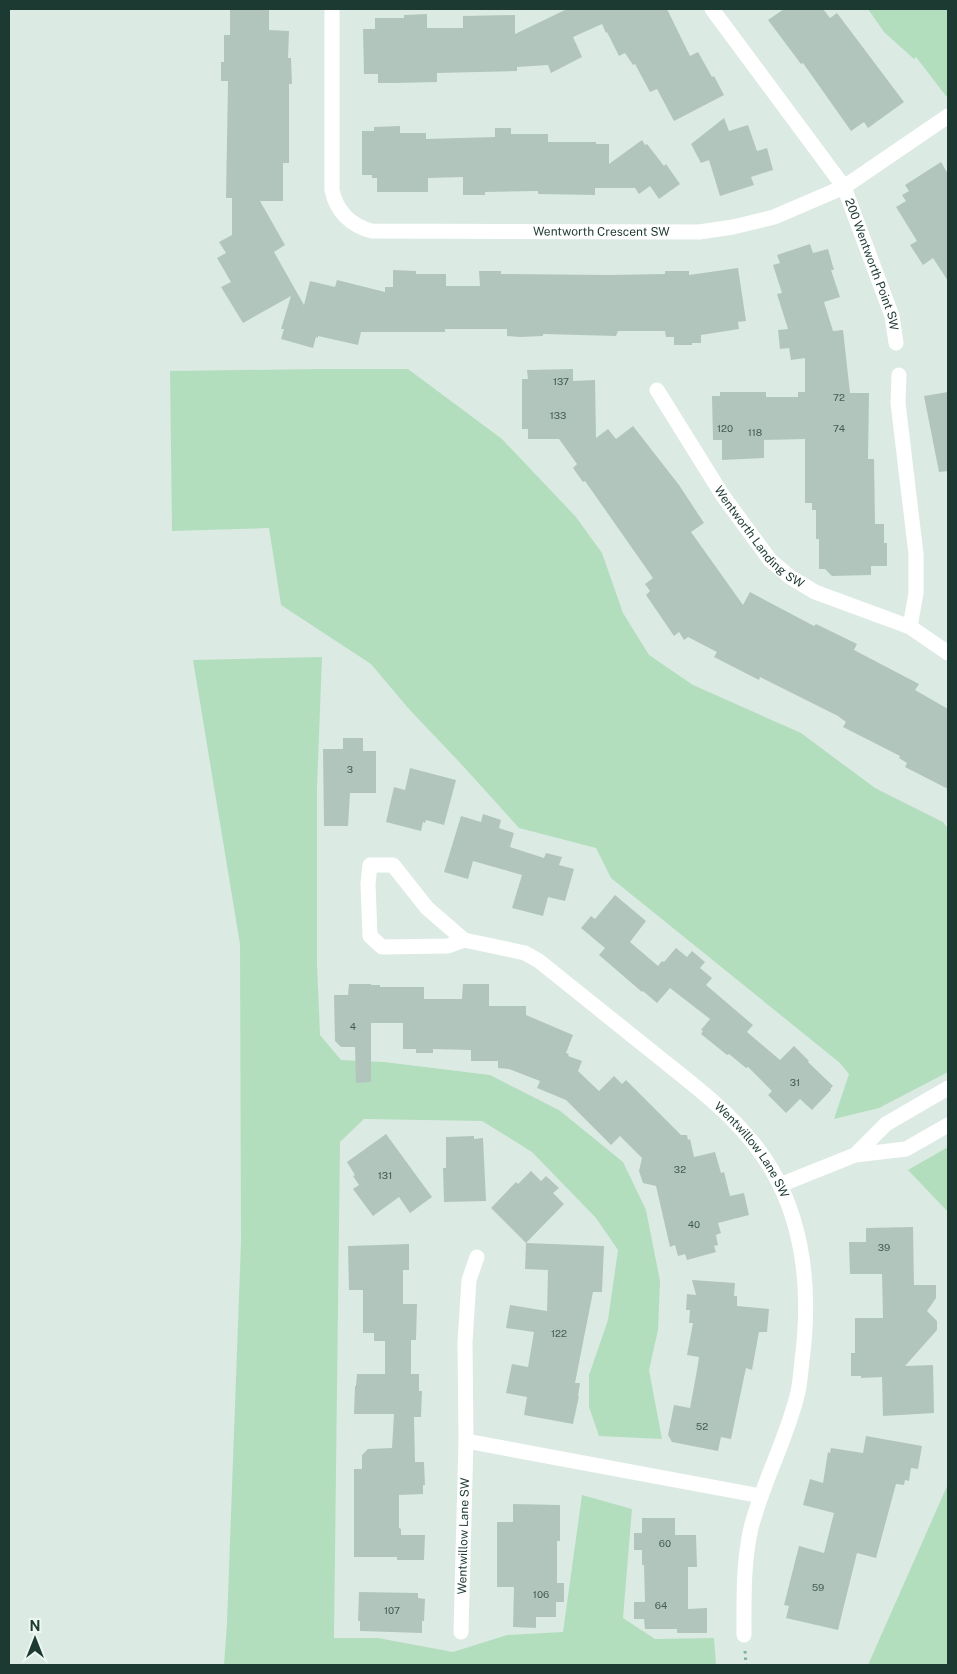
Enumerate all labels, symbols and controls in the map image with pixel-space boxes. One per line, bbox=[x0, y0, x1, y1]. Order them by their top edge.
street label: 200 Wentworth Point SW bbox=[842, 196, 901, 332]
street label: Wentworth Crescent SW bbox=[533, 224, 670, 239]
house number: 137 bbox=[553, 375, 569, 387]
house number: 72 bbox=[833, 391, 845, 403]
house number: 133 bbox=[550, 409, 566, 421]
house number: 120 bbox=[717, 422, 733, 434]
house number: 74 bbox=[833, 422, 845, 434]
house number: 118 bbox=[748, 426, 762, 438]
street label: Wentworth Landing SW bbox=[711, 483, 807, 591]
house number: 3 bbox=[347, 763, 353, 775]
house number: 4 bbox=[350, 1020, 356, 1032]
house number: 31 bbox=[790, 1076, 800, 1088]
street label: Wentwillow Lane SW bbox=[712, 1099, 792, 1200]
house number: 32 bbox=[674, 1163, 686, 1175]
house number: 131 bbox=[378, 1169, 392, 1181]
house number: 40 bbox=[688, 1218, 700, 1230]
house number: 39 bbox=[878, 1241, 890, 1253]
house number: 122 bbox=[551, 1327, 567, 1339]
house number: 52 bbox=[696, 1420, 708, 1432]
street label: Wentwillow Lane SW bbox=[455, 1477, 472, 1594]
house number: 60 bbox=[659, 1537, 671, 1549]
house number: 59 bbox=[812, 1581, 824, 1593]
house number: 106 bbox=[533, 1588, 549, 1600]
house number: 64 bbox=[655, 1599, 667, 1611]
house number: 107 bbox=[384, 1604, 400, 1616]
north arrow bbox=[10, 1614, 60, 1664]
text: N bbox=[30, 1618, 40, 1634]

